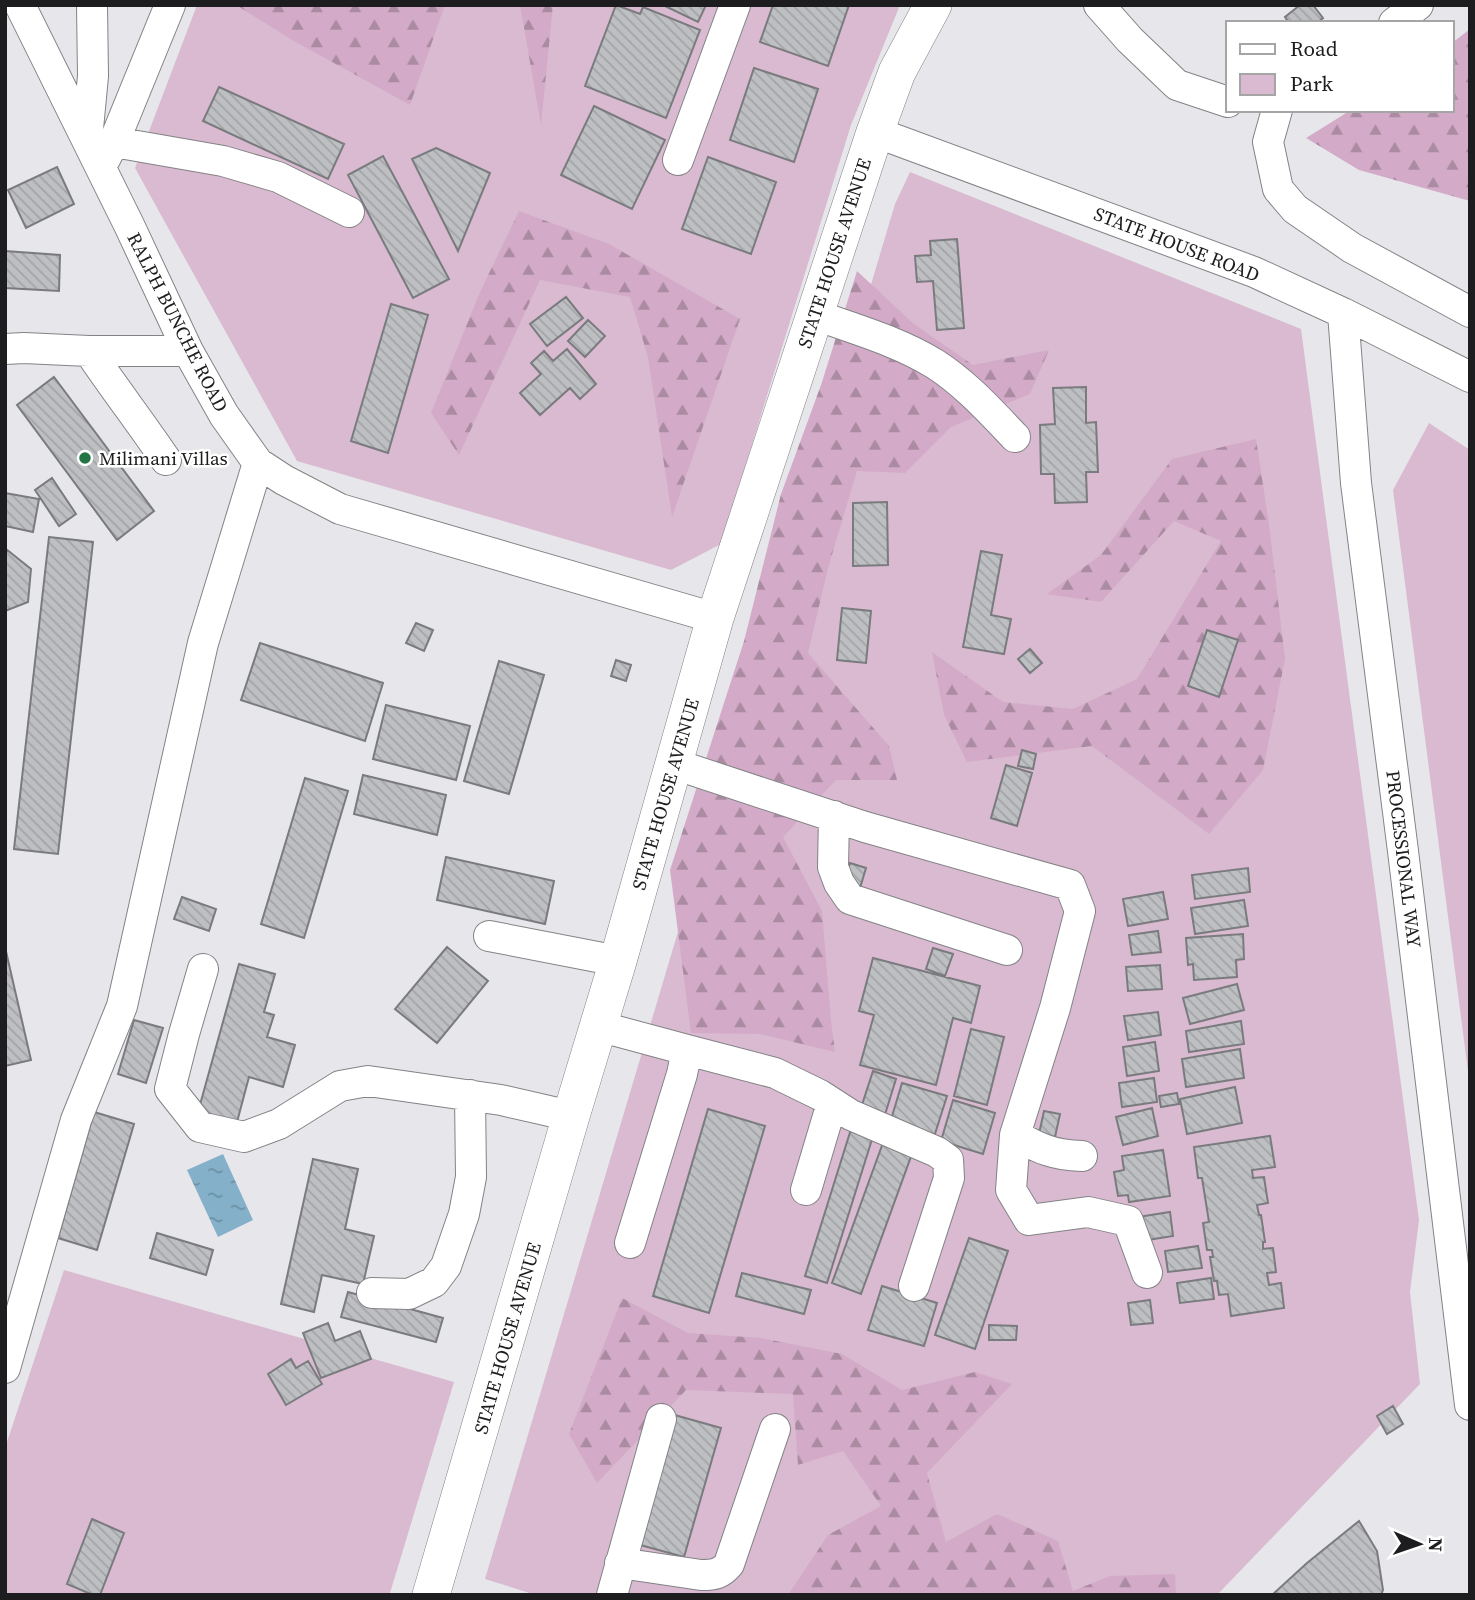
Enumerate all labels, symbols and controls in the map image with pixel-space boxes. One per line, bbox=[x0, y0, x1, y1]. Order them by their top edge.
legend bbox=[1226, 21, 1454, 112]
text: Road bbox=[1290, 34, 1338, 63]
text: Park bbox=[1290, 69, 1334, 98]
street label: STATE HOUSE AVENUE bbox=[791, 155, 877, 351]
street label: STATE HOUSE ROAD bbox=[1090, 200, 1264, 288]
street label: RALPH BUNCHE ROAD bbox=[121, 228, 235, 416]
place label: Milimani Villas bbox=[99, 445, 228, 471]
marker: Milimani Villas bbox=[77, 450, 93, 466]
street label: STATE HOUSE AVENUE bbox=[625, 695, 705, 893]
street label: PROCESSIONAL WAY bbox=[1380, 769, 1428, 949]
street label: STATE HOUSE AVENUE bbox=[467, 1239, 547, 1437]
north arrow bbox=[1384, 1509, 1454, 1579]
text: N bbox=[1423, 1537, 1449, 1552]

